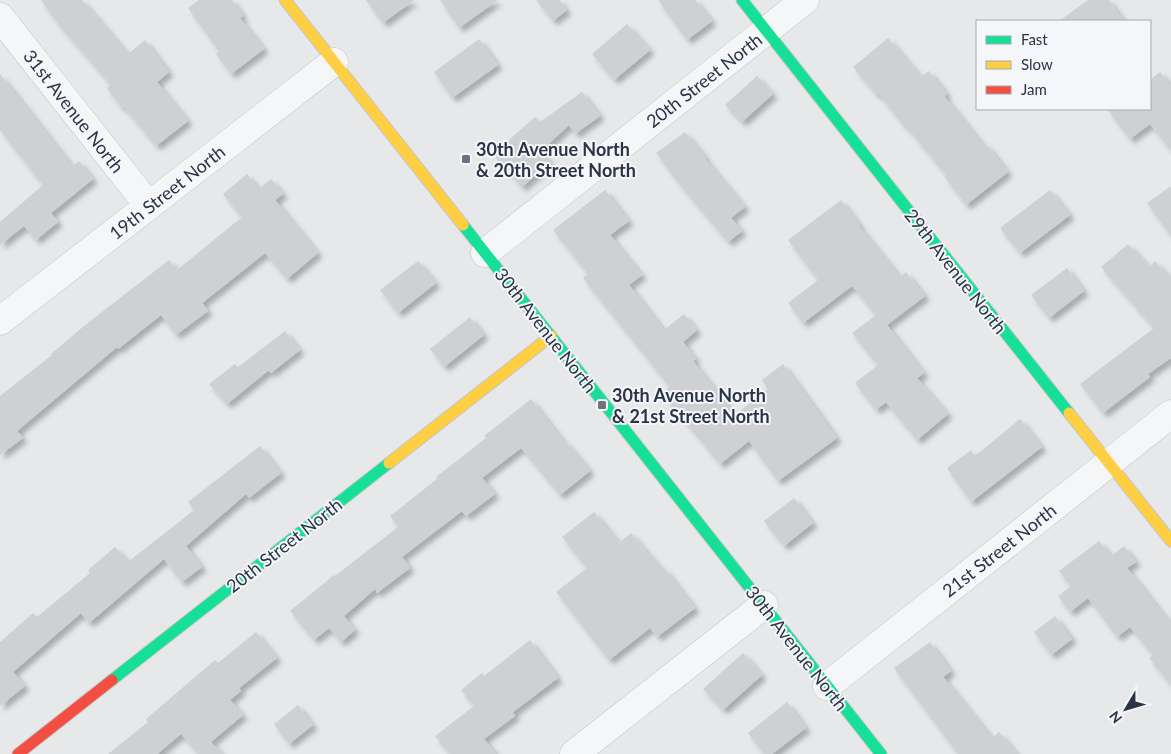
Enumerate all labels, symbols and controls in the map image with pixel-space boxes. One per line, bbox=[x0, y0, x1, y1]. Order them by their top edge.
legend bbox=[976, 20, 1151, 110]
street label: 20th Street North bbox=[642, 28, 766, 132]
text: Fast bbox=[1021, 30, 1048, 48]
street label: 31st Avenue North bbox=[19, 45, 129, 177]
text: Slow bbox=[1021, 55, 1053, 73]
text: Jam bbox=[1021, 80, 1047, 98]
place label: 30th Avenue North & 20th Street North bbox=[476, 138, 636, 181]
street label: 19th Street North bbox=[105, 140, 229, 244]
marker: 30th Avenue North & 20th Street North bbox=[460, 153, 472, 165]
street label: 29th Avenue North bbox=[900, 204, 1012, 338]
street label: 30th Avenue North bbox=[490, 263, 602, 397]
place label: 30th Avenue North & 21st Street North bbox=[612, 384, 770, 427]
marker: 30th Avenue North & 21st Street North bbox=[596, 399, 608, 411]
street label: 20th Street North bbox=[222, 493, 346, 597]
street label: 21st Street North bbox=[938, 499, 1060, 601]
street label: 30th Avenue North bbox=[741, 581, 853, 715]
north arrow bbox=[1101, 684, 1151, 734]
text: N bbox=[1105, 708, 1125, 727]

